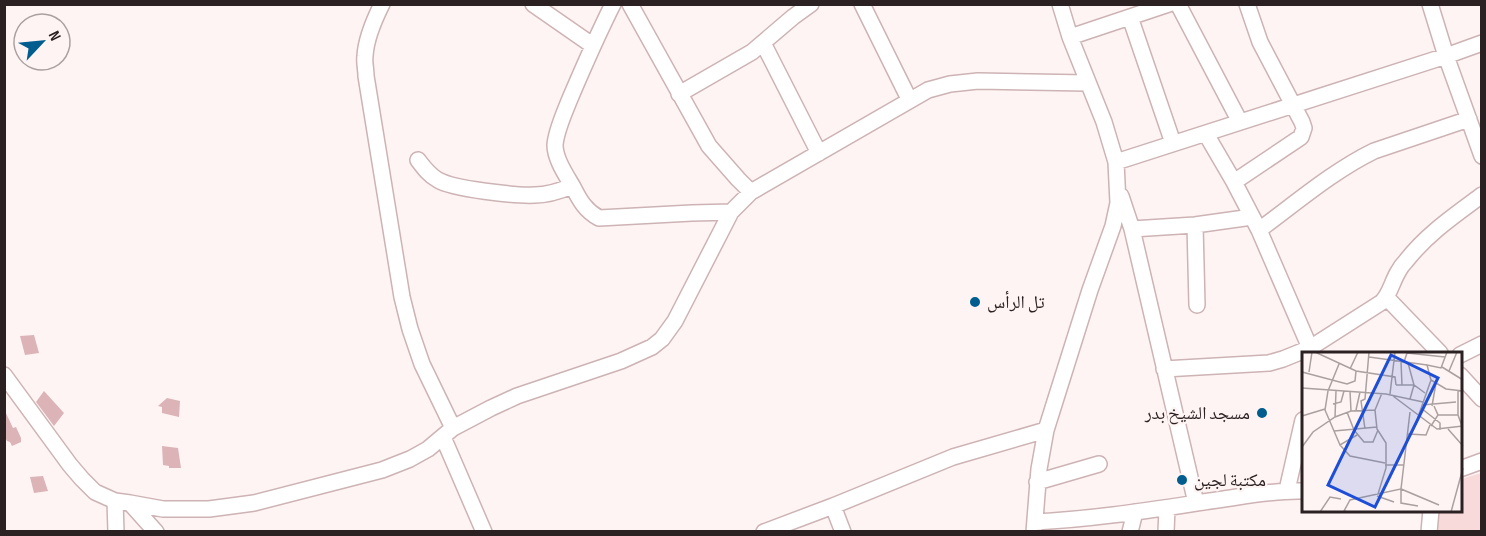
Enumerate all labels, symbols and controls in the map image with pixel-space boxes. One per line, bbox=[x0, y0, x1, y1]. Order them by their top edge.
north arrow bbox=[12, 12, 72, 72]
text: N bbox=[44, 28, 65, 44]
place label: تل الرأس bbox=[987, 291, 1045, 313]
marker: تل الرأس bbox=[968, 295, 982, 309]
inset map bbox=[1302, 352, 1462, 512]
place label: مسجد الشيخ بدر bbox=[1144, 403, 1250, 425]
marker: مسجد الشيخ بدر bbox=[1255, 406, 1269, 420]
place label: مكتبة لجين bbox=[1194, 470, 1266, 491]
marker: مكتبة لجين bbox=[1175, 473, 1189, 487]

